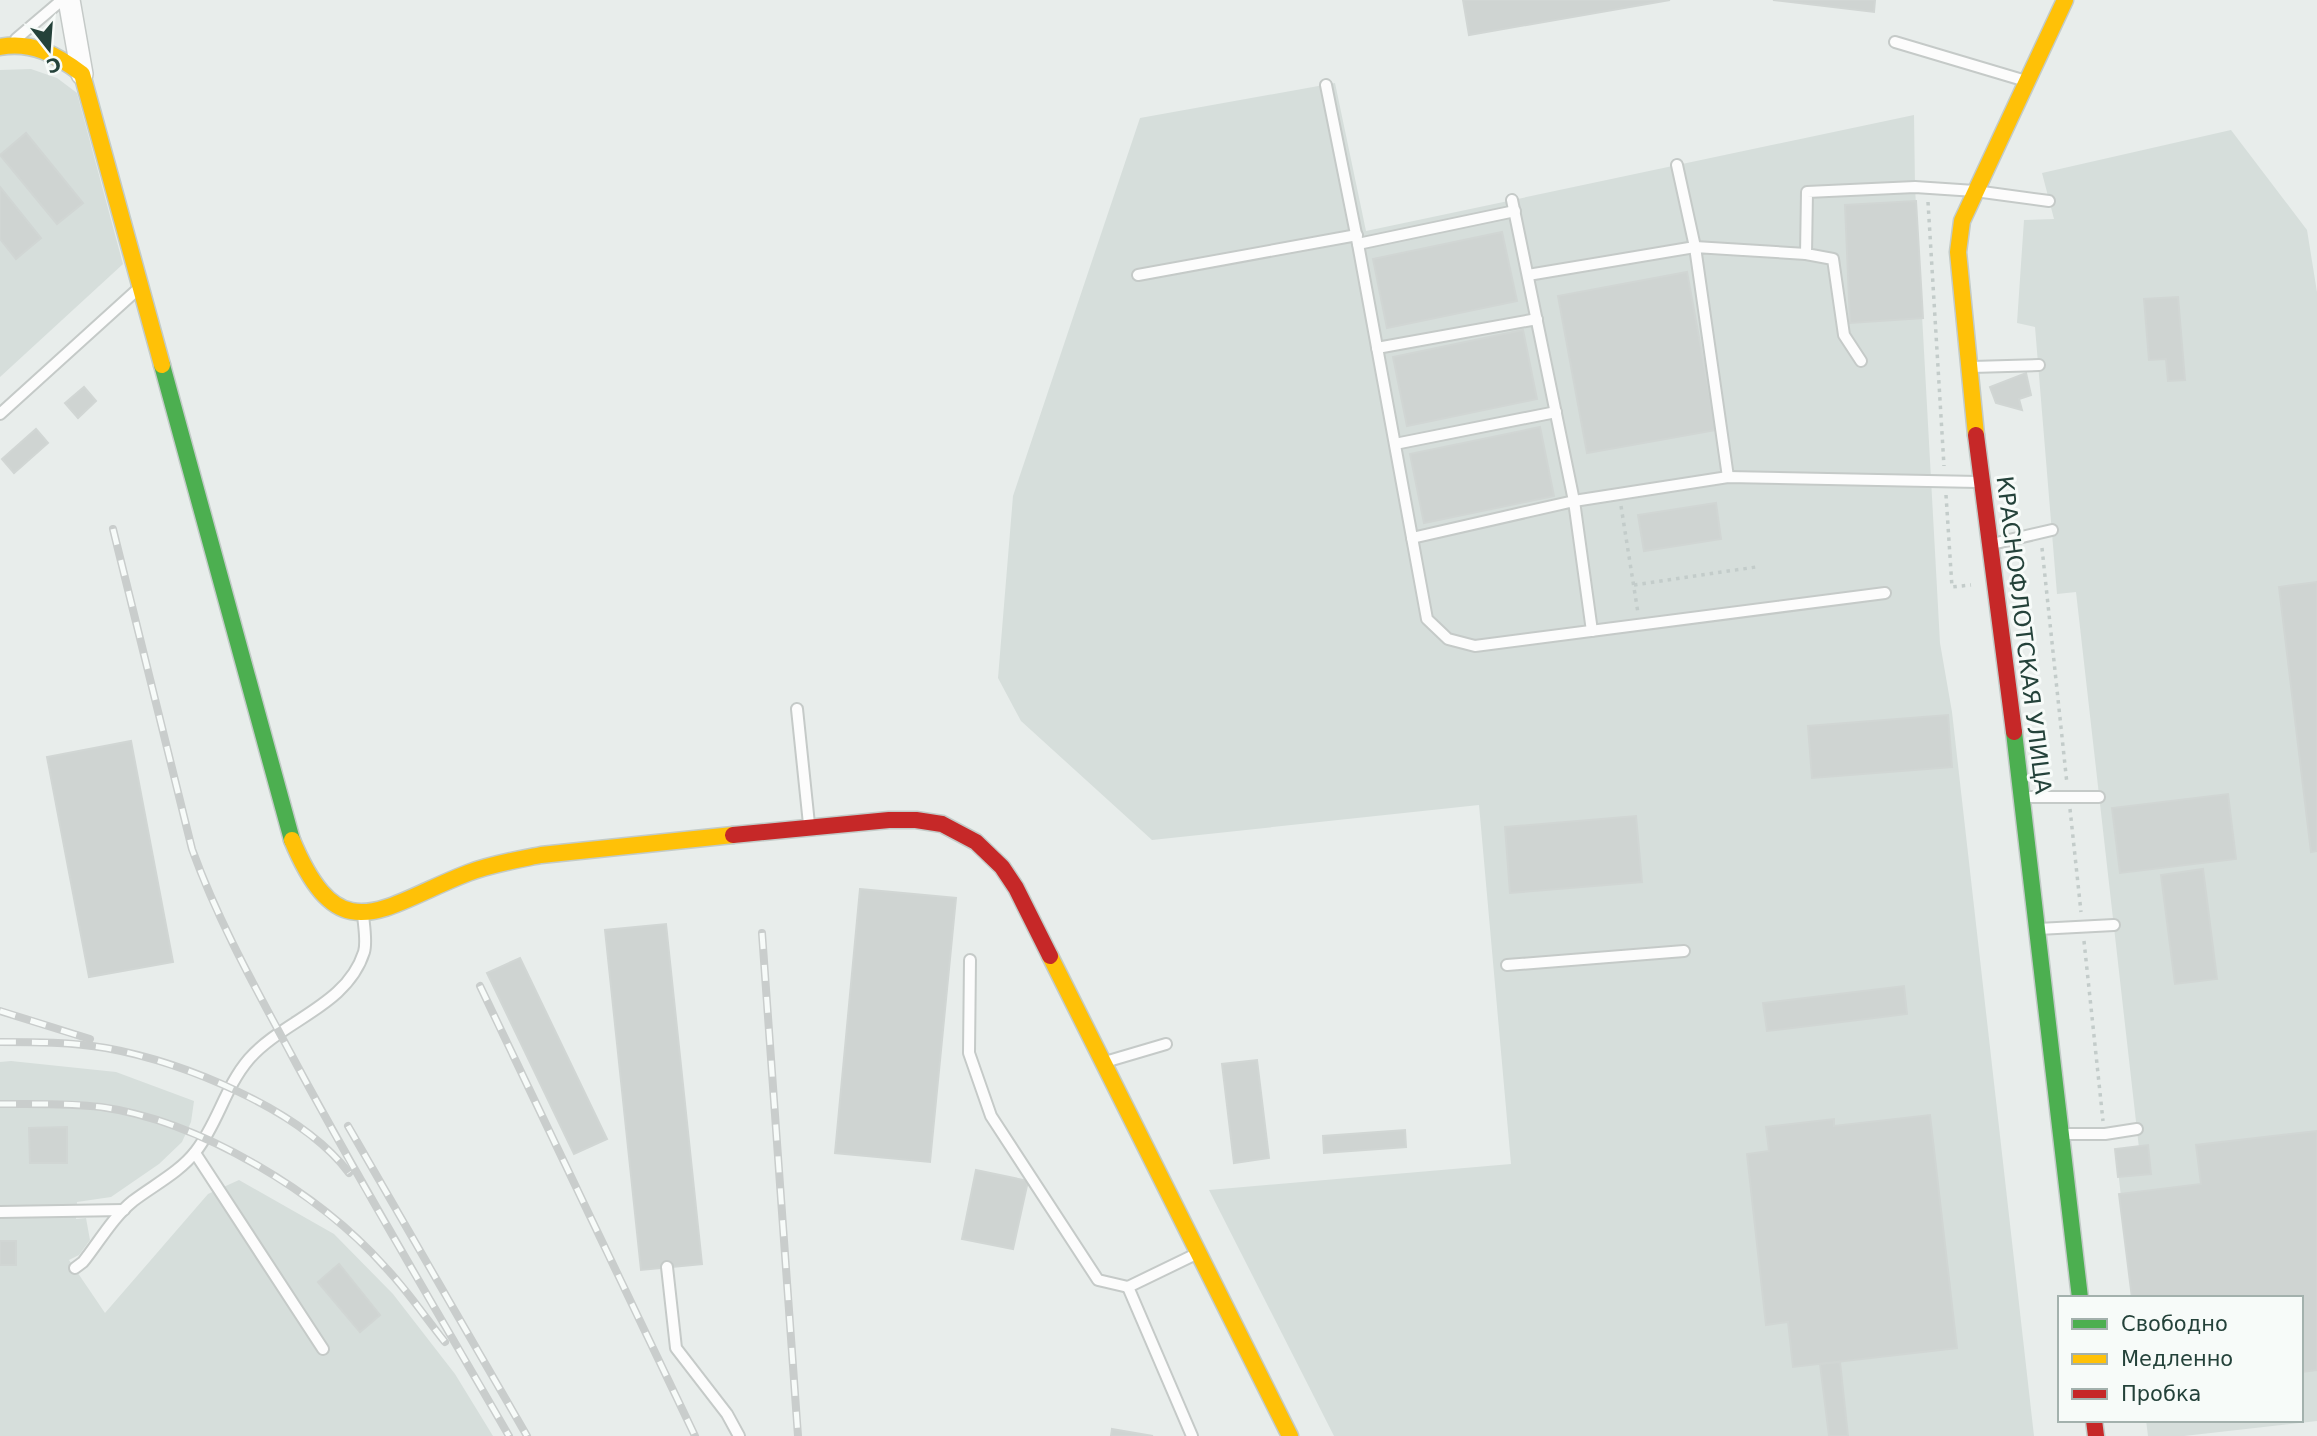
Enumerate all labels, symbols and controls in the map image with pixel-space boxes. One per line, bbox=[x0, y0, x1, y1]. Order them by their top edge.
north arrow bbox=[14, 14, 84, 84]
text: С bbox=[44, 53, 64, 78]
street label: КРАСНОФЛОТСКАЯ УЛИЦА bbox=[1992, 475, 2056, 796]
legend bbox=[2058, 1296, 2303, 1422]
text: Свободно bbox=[2121, 1312, 2228, 1336]
text: Медленно bbox=[2121, 1347, 2233, 1371]
text: Пробка bbox=[2121, 1382, 2201, 1406]

